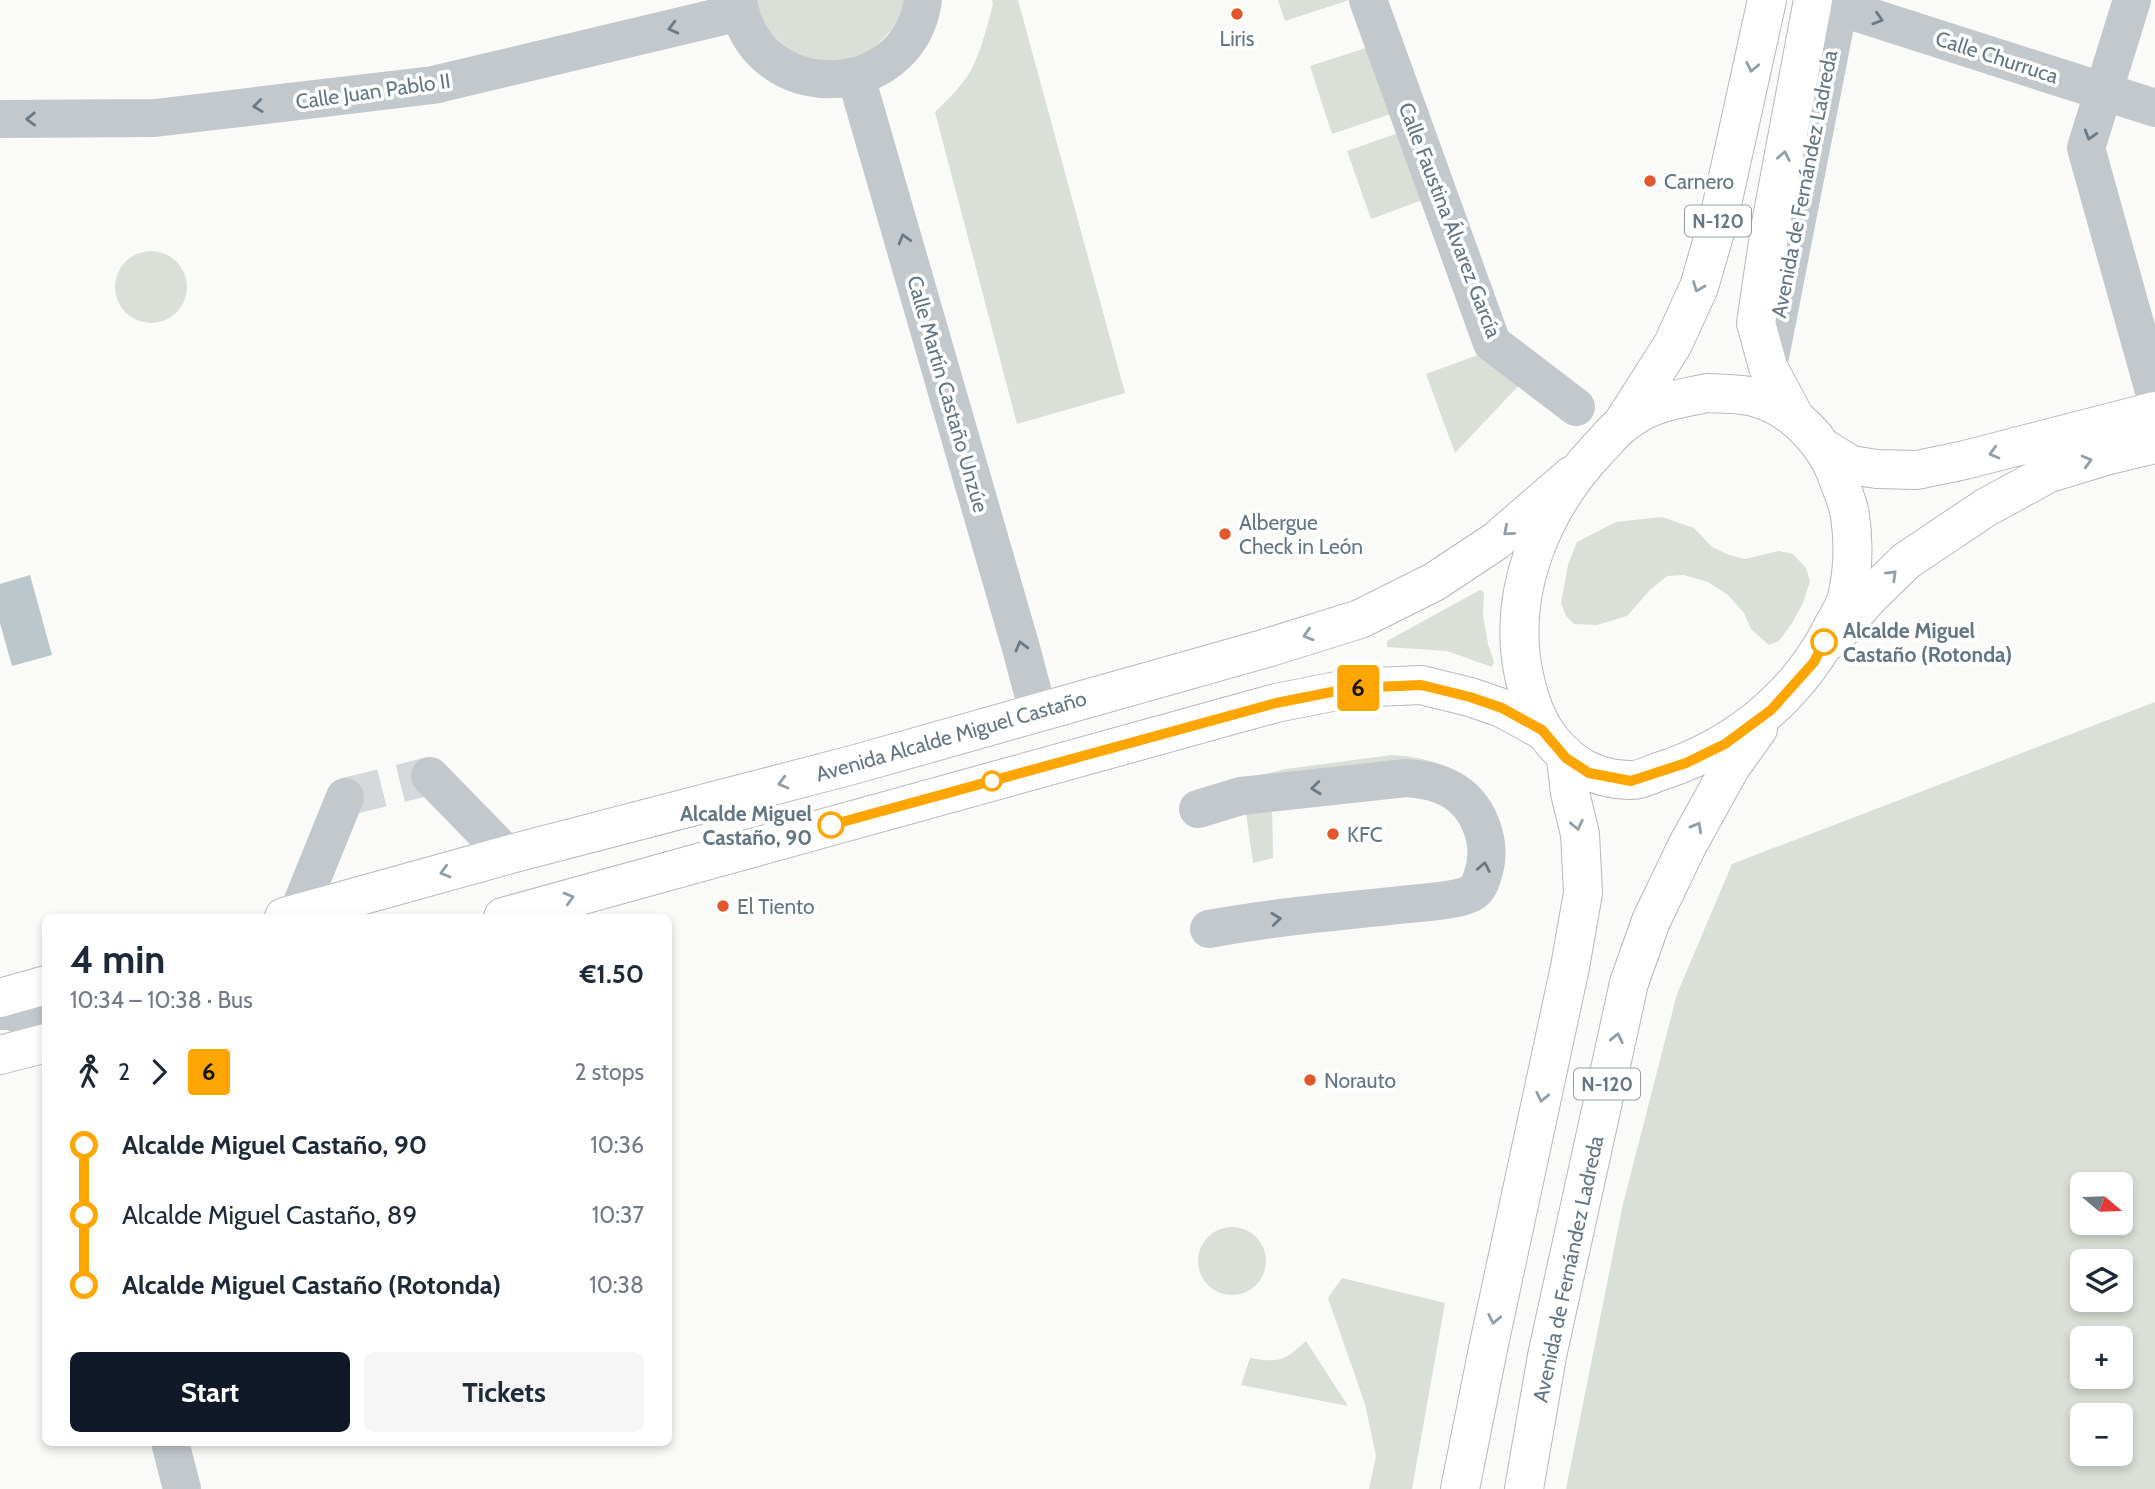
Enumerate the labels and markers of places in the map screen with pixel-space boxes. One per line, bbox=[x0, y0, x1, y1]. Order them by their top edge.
marker: Liris bbox=[1229, 6, 1245, 22]
place label: Liris bbox=[1220, 26, 1255, 51]
place label: Carnero bbox=[1664, 169, 1734, 194]
marker: Carnero bbox=[1642, 173, 1658, 189]
place label: Albergue Check in León bbox=[1239, 510, 1363, 559]
marker: Albergue Check in León bbox=[1217, 526, 1233, 542]
place label: Alcalde Miguel Castaño (Rotonda) bbox=[1843, 618, 2012, 667]
marker: Alcalde Miguel Castaño (Rotonda) bbox=[1811, 629, 1837, 655]
unlabelled marker bbox=[982, 771, 1002, 791]
place label: Alcalde Miguel Castaño, 90 bbox=[680, 801, 812, 850]
marker: Alcalde Miguel Castaño, 90 bbox=[818, 812, 844, 838]
place label: KFC bbox=[1347, 822, 1383, 847]
marker: KFC bbox=[1325, 826, 1341, 842]
place label: El Tiento bbox=[737, 894, 815, 919]
marker: El Tiento bbox=[715, 898, 731, 914]
place label: Norauto bbox=[1324, 1068, 1396, 1093]
marker: Norauto bbox=[1302, 1072, 1318, 1088]

